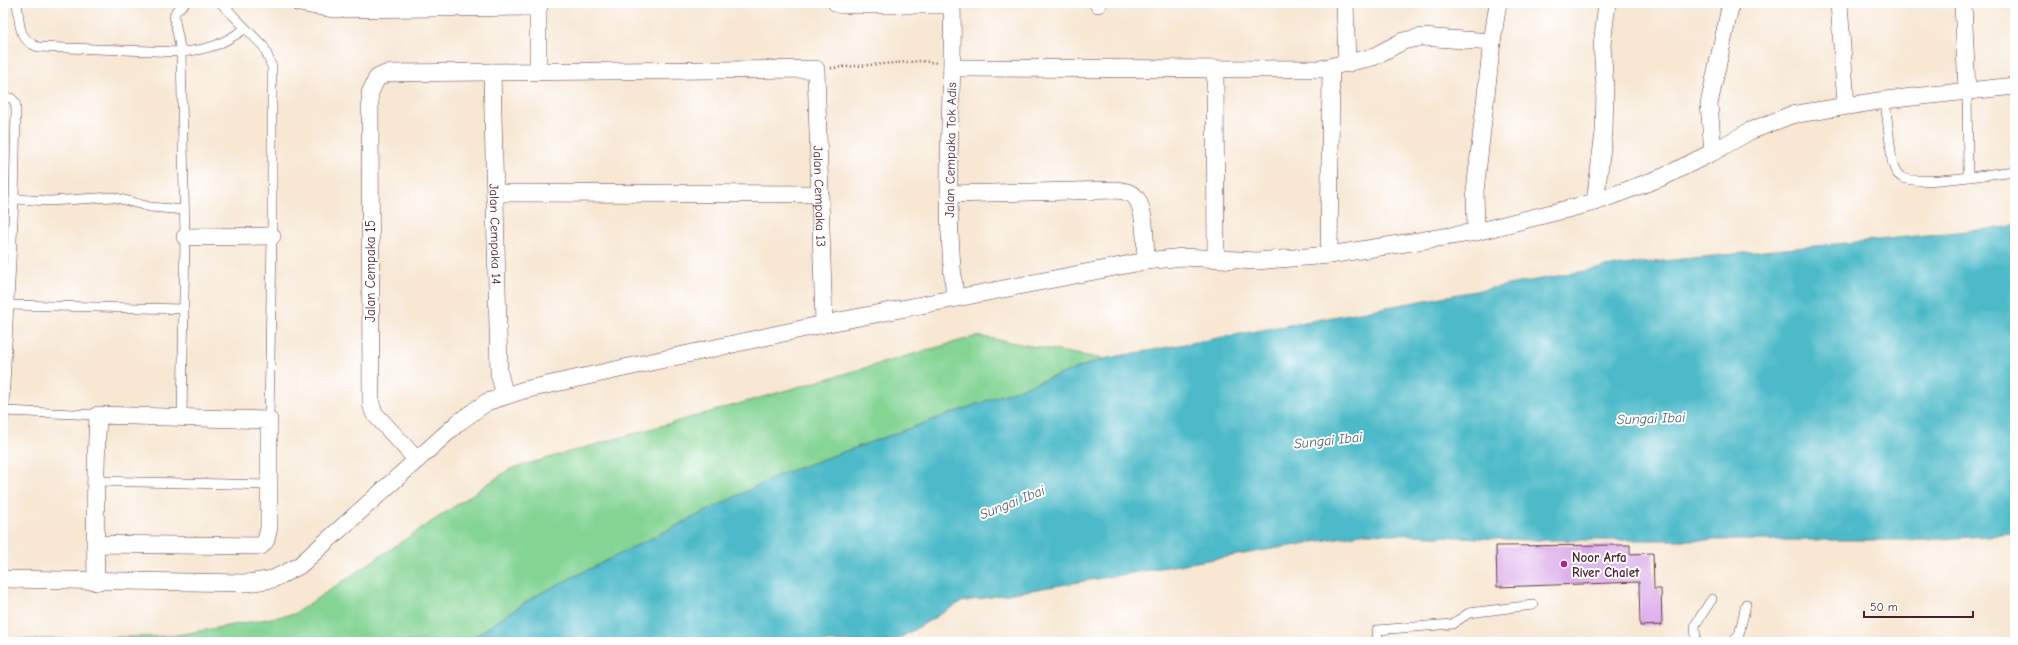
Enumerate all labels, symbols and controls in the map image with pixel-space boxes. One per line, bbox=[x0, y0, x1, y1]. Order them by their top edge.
street label: Jalan Cempaka Tok Adis bbox=[942, 82, 959, 218]
street label: Jalan Cempaka 13 bbox=[810, 145, 829, 247]
street label: Jalan Cempaka 14 bbox=[487, 183, 504, 285]
street label: Jalan Cempaka 15 bbox=[363, 220, 378, 322]
water label: Sungai Ibai bbox=[1616, 409, 1686, 428]
water label: Sungai Ibai bbox=[1293, 428, 1364, 453]
water label: Sungai Ibai bbox=[977, 481, 1048, 523]
place label: Noor Arfa River Chalet bbox=[1572, 550, 1640, 580]
marker: Noor Arfa River Chalet bbox=[1559, 559, 1569, 569]
scale bar bbox=[1864, 593, 1973, 619]
text: 50 m bbox=[1870, 600, 1898, 614]

